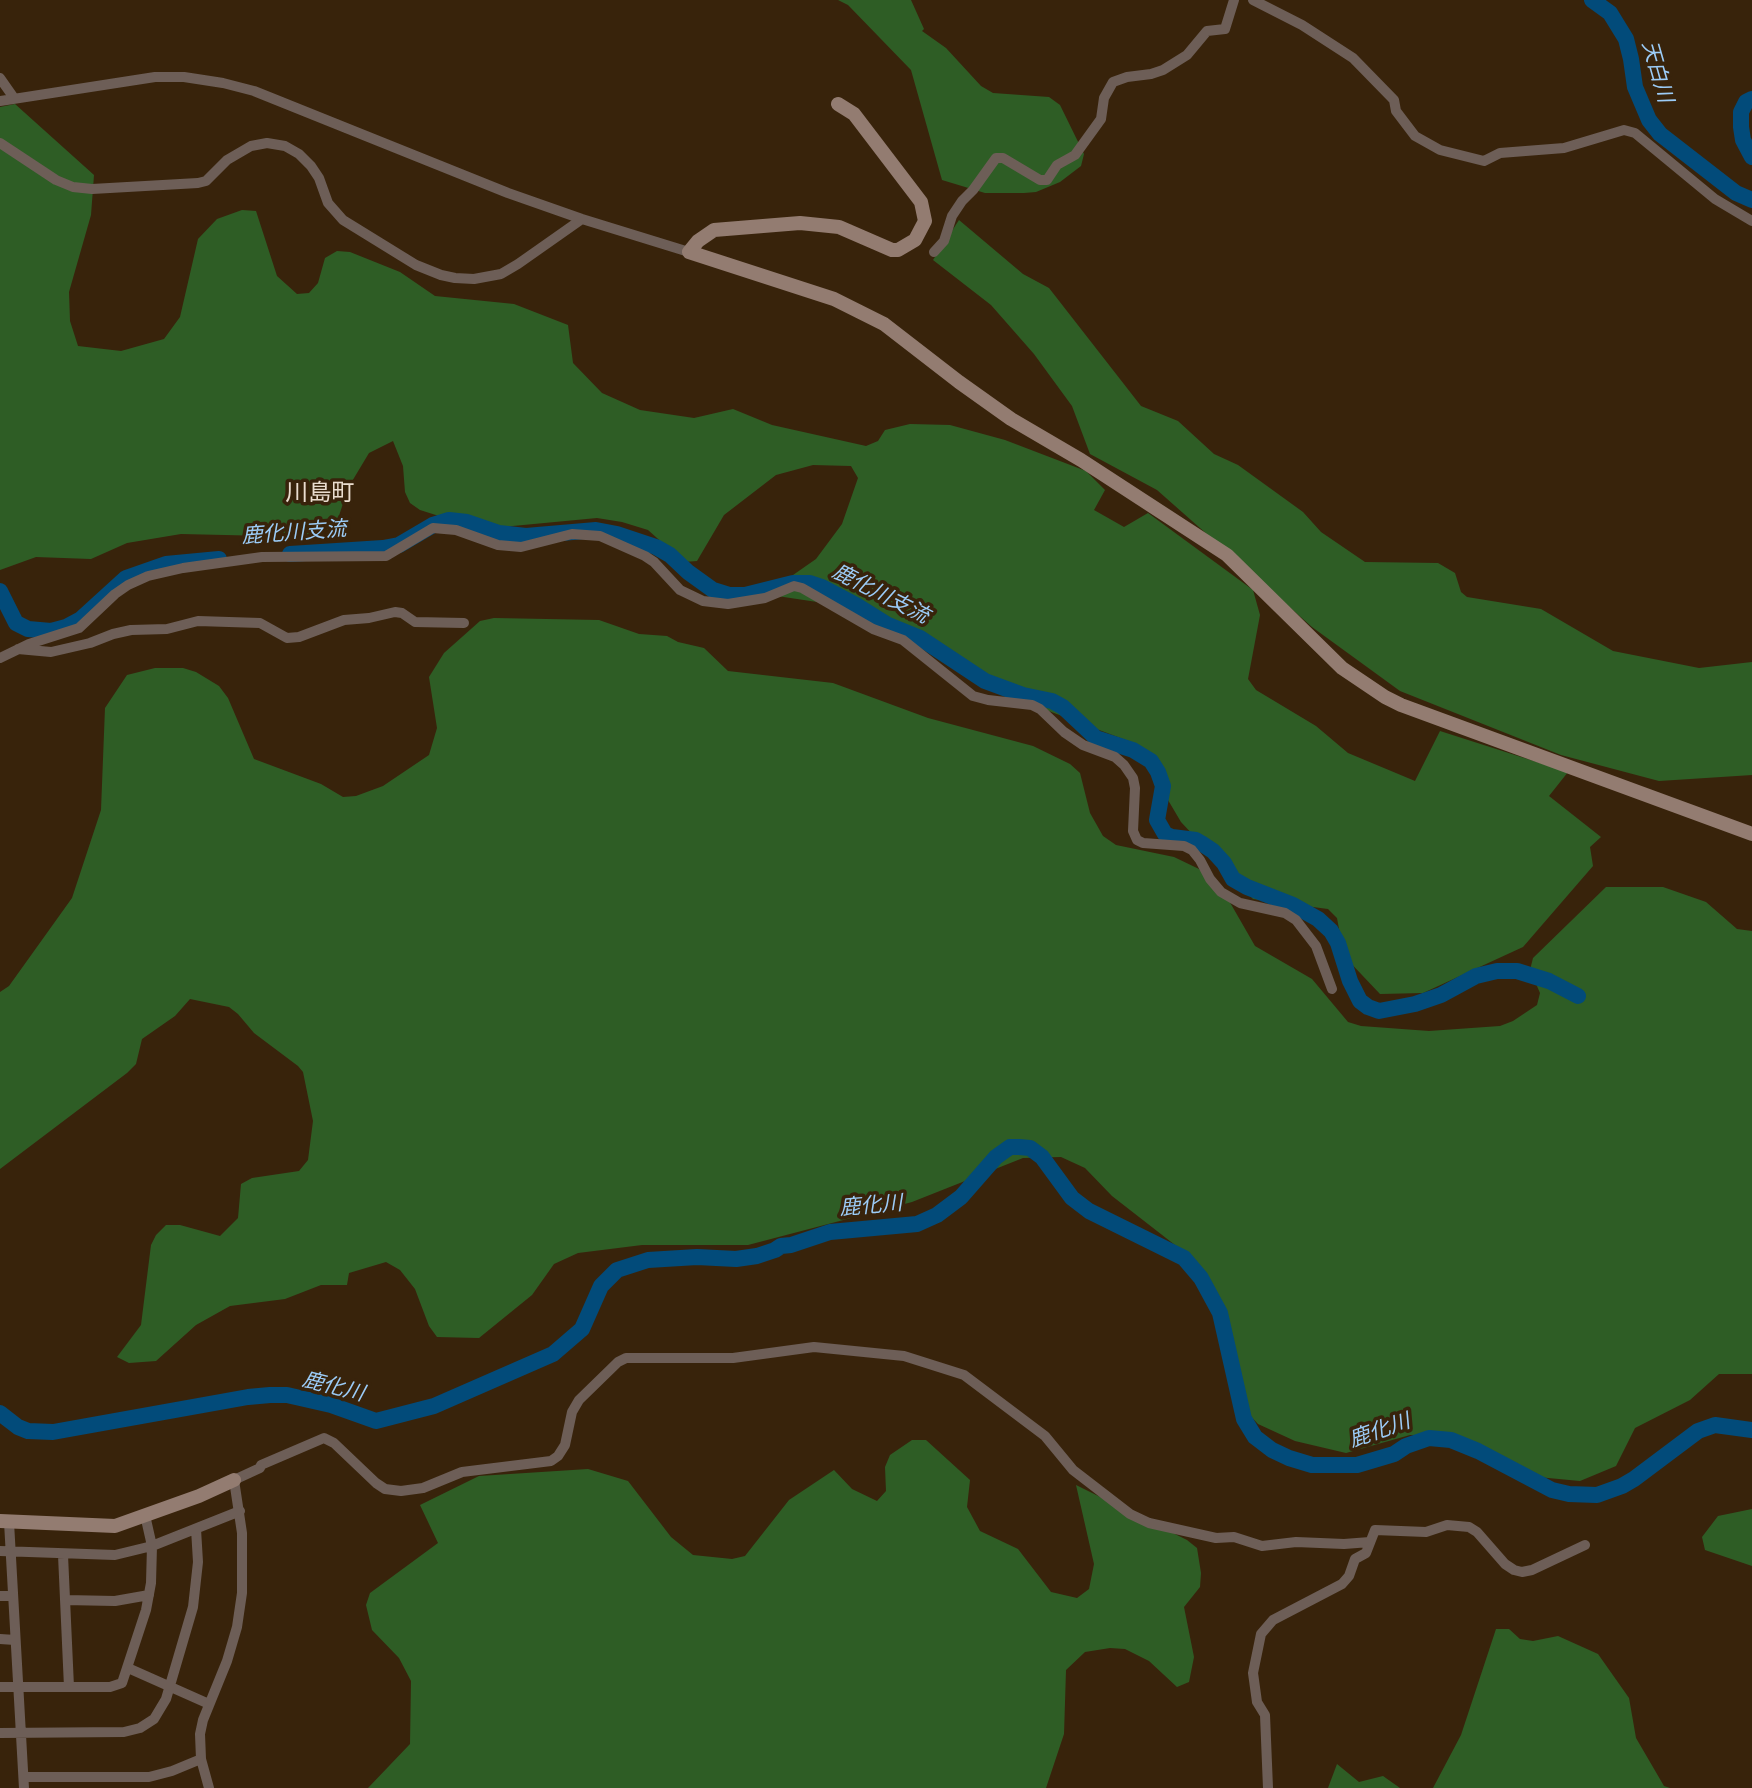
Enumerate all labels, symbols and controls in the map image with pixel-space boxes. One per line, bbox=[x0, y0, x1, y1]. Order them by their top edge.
water label: 天白川 bbox=[1635, 38, 1677, 106]
district label: 川島町 bbox=[286, 480, 354, 508]
water label: 鹿化川支流 bbox=[241, 518, 347, 550]
water label: 鹿化川支流 bbox=[828, 560, 932, 630]
water label: 鹿化川 bbox=[839, 1192, 903, 1222]
water label: 鹿化川 bbox=[299, 1368, 367, 1408]
water label: 鹿化川 bbox=[1346, 1410, 1414, 1454]

